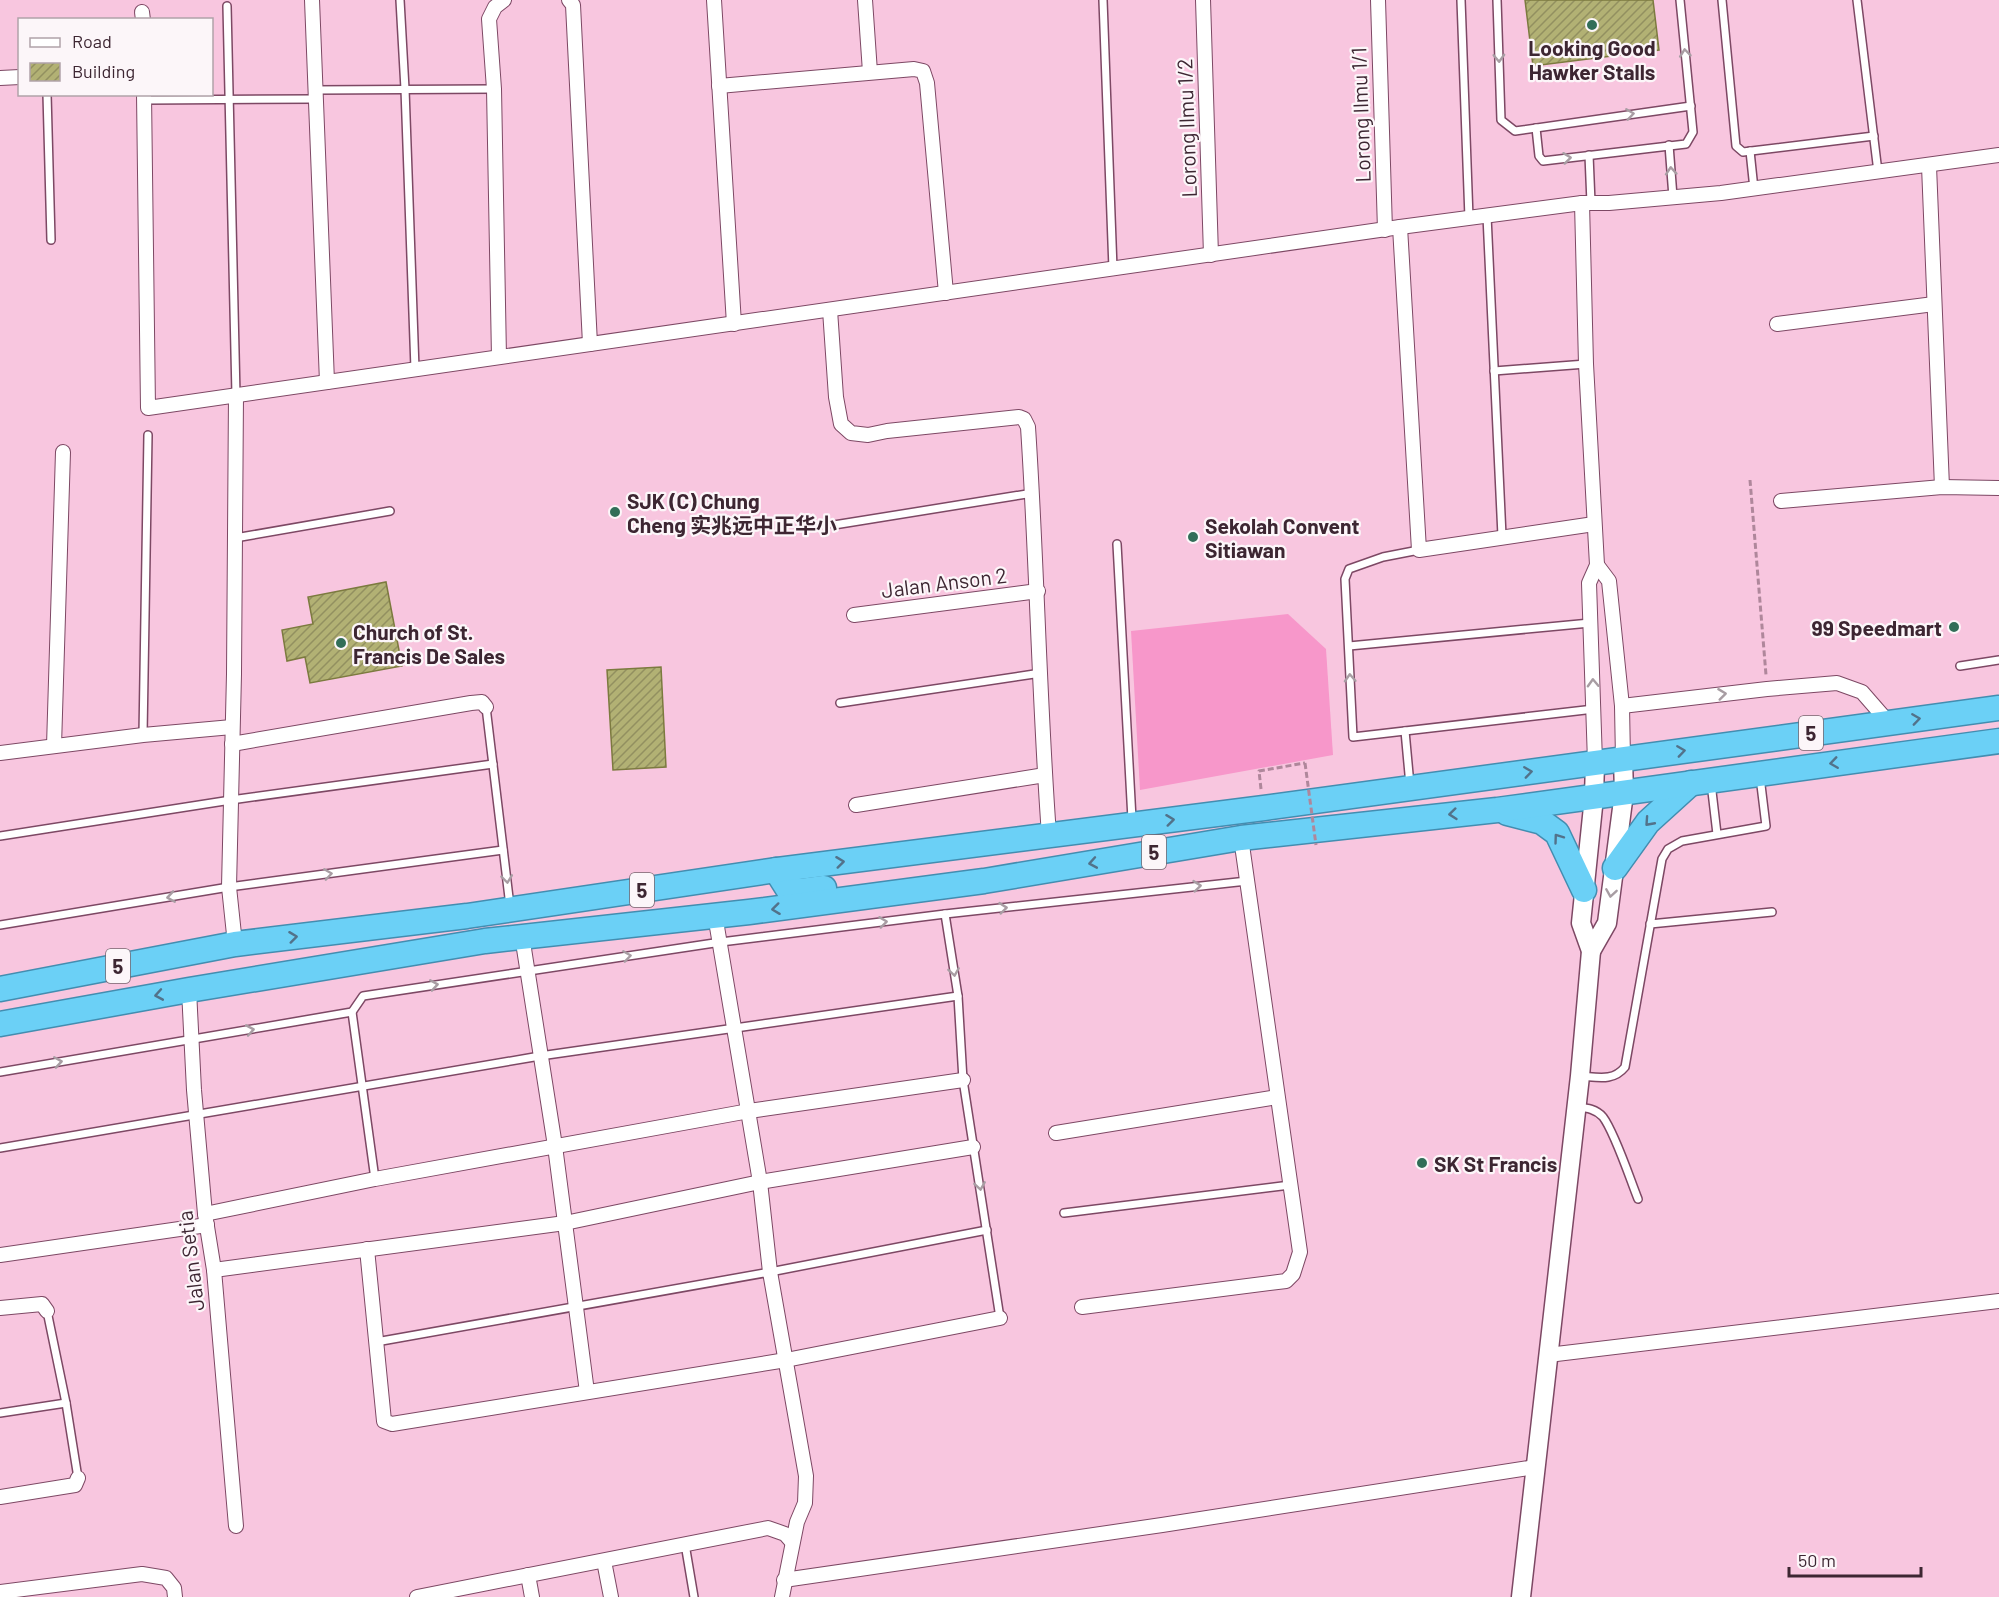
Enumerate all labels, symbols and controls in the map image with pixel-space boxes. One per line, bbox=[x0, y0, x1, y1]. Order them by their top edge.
legend bbox=[18, 18, 213, 96]
marker: Looking Good Hawker Stalls bbox=[1585, 18, 1599, 32]
text: Road bbox=[72, 30, 112, 52]
place label: Looking Good Hawker Stalls bbox=[1528, 35, 1656, 84]
street label: Lorong Ilmu 1/1 bbox=[1345, 47, 1375, 183]
one-way arrow bbox=[1680, 48, 1692, 57]
one-way arrow bbox=[1493, 54, 1505, 63]
street label: Lorong Ilmu 1/2 bbox=[1171, 58, 1201, 198]
text: Building bbox=[72, 60, 135, 82]
one-way arrow bbox=[1625, 109, 1634, 121]
one-way arrow bbox=[1562, 152, 1571, 165]
one-way arrow bbox=[1665, 167, 1678, 176]
place label: SJK (C) Chung Cheng 实兆远中正华小 bbox=[627, 488, 837, 537]
marker: SJK (C) Chung Cheng 实兆远中正华小 bbox=[608, 505, 622, 519]
place label: Sekolah Convent Sitiawan bbox=[1205, 513, 1359, 562]
marker: Sekolah Convent Sitiawan bbox=[1186, 530, 1200, 544]
street label: Jalan Anson 2 bbox=[880, 562, 1008, 602]
place label: 99 Speedmart bbox=[1812, 615, 1942, 640]
place label: Church of St. Francis De Sales bbox=[353, 619, 505, 668]
marker: 99 Speedmart bbox=[1947, 620, 1961, 634]
marker: Church of St. Francis De Sales bbox=[334, 636, 348, 650]
one-way arrow bbox=[1344, 674, 1357, 683]
one-way arrow bbox=[1586, 679, 1599, 688]
one-way arrow bbox=[1717, 688, 1726, 701]
one-way arrow bbox=[1912, 714, 1921, 726]
road number: 5 bbox=[1799, 716, 1823, 750]
one-way arrow bbox=[1677, 745, 1686, 757]
one-way arrow bbox=[1830, 757, 1839, 769]
one-way arrow bbox=[1523, 766, 1532, 778]
one-way arrow bbox=[1448, 807, 1457, 820]
one-way arrow bbox=[1165, 815, 1174, 827]
one-way arrow bbox=[1645, 815, 1656, 826]
one-way arrow bbox=[1555, 834, 1566, 845]
road number: 5 bbox=[1142, 835, 1166, 869]
one-way arrow bbox=[836, 856, 845, 868]
one-way arrow bbox=[1089, 856, 1099, 869]
one-way arrow bbox=[324, 868, 333, 880]
road number: 5 bbox=[630, 873, 654, 907]
one-way arrow bbox=[500, 875, 512, 884]
one-way arrow bbox=[1192, 880, 1201, 893]
one-way arrow bbox=[1606, 888, 1618, 897]
one-way arrow bbox=[166, 890, 176, 903]
one-way arrow bbox=[771, 902, 780, 914]
one-way arrow bbox=[998, 902, 1007, 914]
one-way arrow bbox=[879, 916, 888, 928]
one-way arrow bbox=[289, 931, 298, 944]
road number: 5 bbox=[106, 949, 130, 983]
one-way arrow bbox=[623, 951, 632, 963]
one-way arrow bbox=[947, 967, 959, 976]
one-way arrow bbox=[430, 980, 439, 992]
one-way arrow bbox=[154, 988, 164, 1001]
one-way arrow bbox=[245, 1024, 255, 1037]
one-way arrow bbox=[53, 1057, 62, 1069]
place label: SK St Francis bbox=[1434, 1151, 1557, 1176]
marker: SK St Francis bbox=[1415, 1156, 1429, 1170]
one-way arrow bbox=[973, 1181, 985, 1191]
street label: Jalan Setia bbox=[171, 1209, 209, 1313]
scale bar bbox=[1789, 1540, 1921, 1578]
text: 50 m bbox=[1798, 1549, 1836, 1571]

